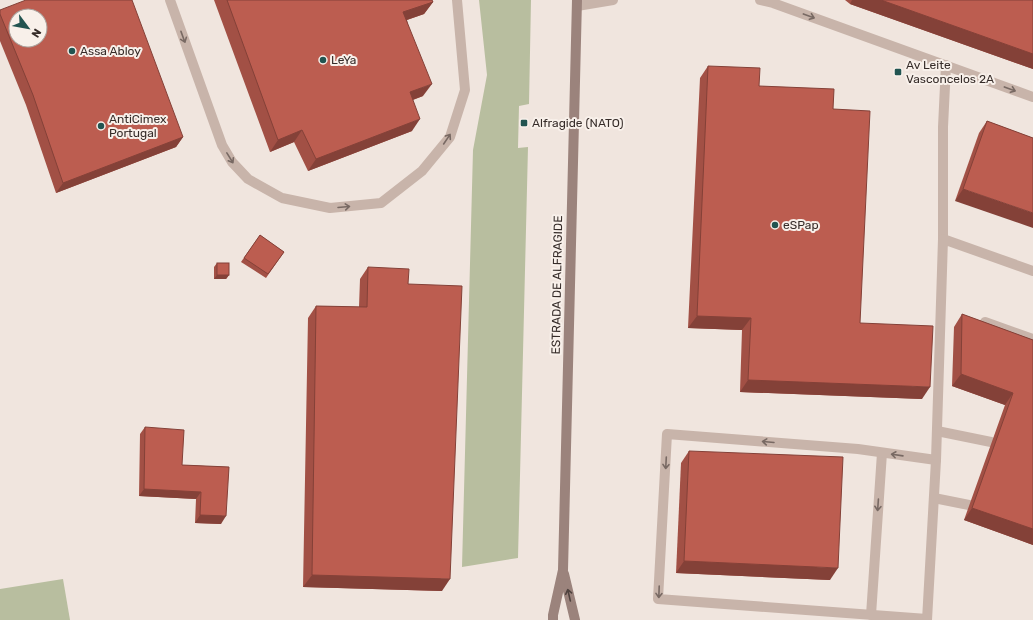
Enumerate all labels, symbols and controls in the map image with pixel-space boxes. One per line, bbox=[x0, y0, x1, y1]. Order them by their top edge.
north arrow bbox=[8, 8, 48, 48]
one-way arrow bbox=[803, 12, 815, 20]
text: N bbox=[28, 26, 44, 40]
one-way arrow bbox=[180, 30, 188, 42]
place label: Assa Abloy bbox=[80, 44, 141, 58]
marker: Assa Abloy bbox=[67, 46, 77, 56]
place label: LeYa bbox=[331, 53, 356, 67]
marker: LeYa bbox=[318, 55, 328, 65]
place label: Av Leite Vasconcelos 2A bbox=[906, 58, 994, 86]
marker: Av Leite Vasconcelos 2A bbox=[893, 67, 903, 77]
one-way arrow bbox=[1004, 86, 1017, 93]
place label: AntiCimex Portugal bbox=[109, 112, 167, 140]
place label: Alfragide (NATO) bbox=[532, 116, 624, 130]
marker: Alfragide (NATO) bbox=[519, 118, 529, 128]
marker: AntiCimex Portugal bbox=[96, 121, 106, 131]
one-way arrow bbox=[443, 134, 451, 145]
one-way arrow bbox=[226, 152, 234, 163]
one-way arrow bbox=[337, 203, 350, 210]
street label: ESTRADA DE ALFRAGIDE bbox=[549, 215, 565, 355]
place label: eSPap bbox=[783, 218, 819, 232]
marker: eSPap bbox=[770, 220, 780, 230]
one-way arrow bbox=[762, 438, 775, 446]
one-way arrow bbox=[891, 451, 904, 459]
one-way arrow bbox=[662, 456, 669, 469]
one-way arrow bbox=[875, 499, 882, 512]
one-way arrow bbox=[655, 585, 663, 598]
one-way arrow bbox=[565, 589, 573, 602]

